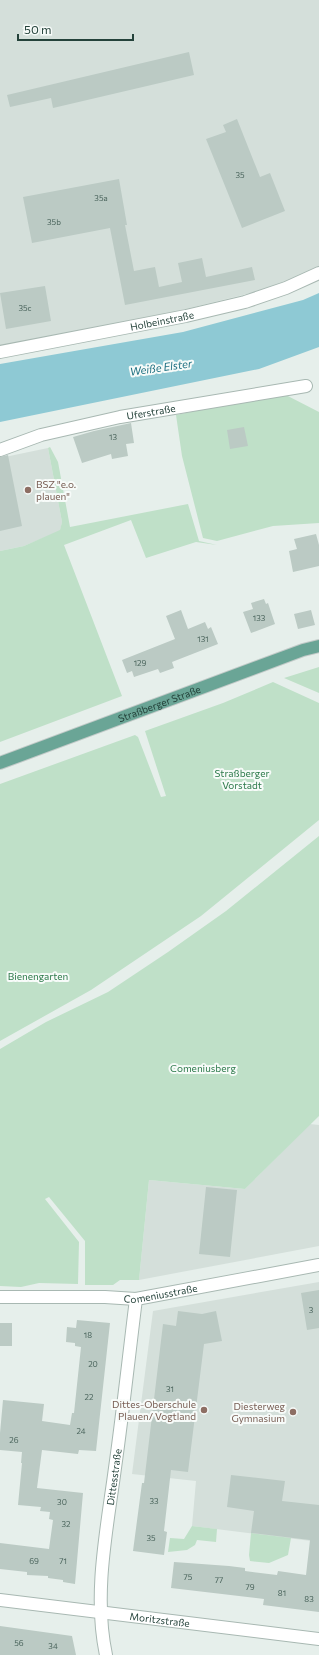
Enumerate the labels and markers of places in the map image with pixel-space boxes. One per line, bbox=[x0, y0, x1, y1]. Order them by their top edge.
place label: BSZ "e.o. plauen" bbox=[36, 478, 76, 502]
marker: BSZ "e.o. plauen" bbox=[23, 485, 33, 495]
place label: Dittes-Oberschule Plauen/ Vogtland bbox=[112, 1398, 196, 1422]
place label: Diesterweg Gymnasium bbox=[232, 1400, 286, 1424]
marker: Dittes-Oberschule Plauen/ Vogtland bbox=[199, 1405, 209, 1415]
marker: Diesterweg Gymnasium bbox=[288, 1407, 298, 1417]

